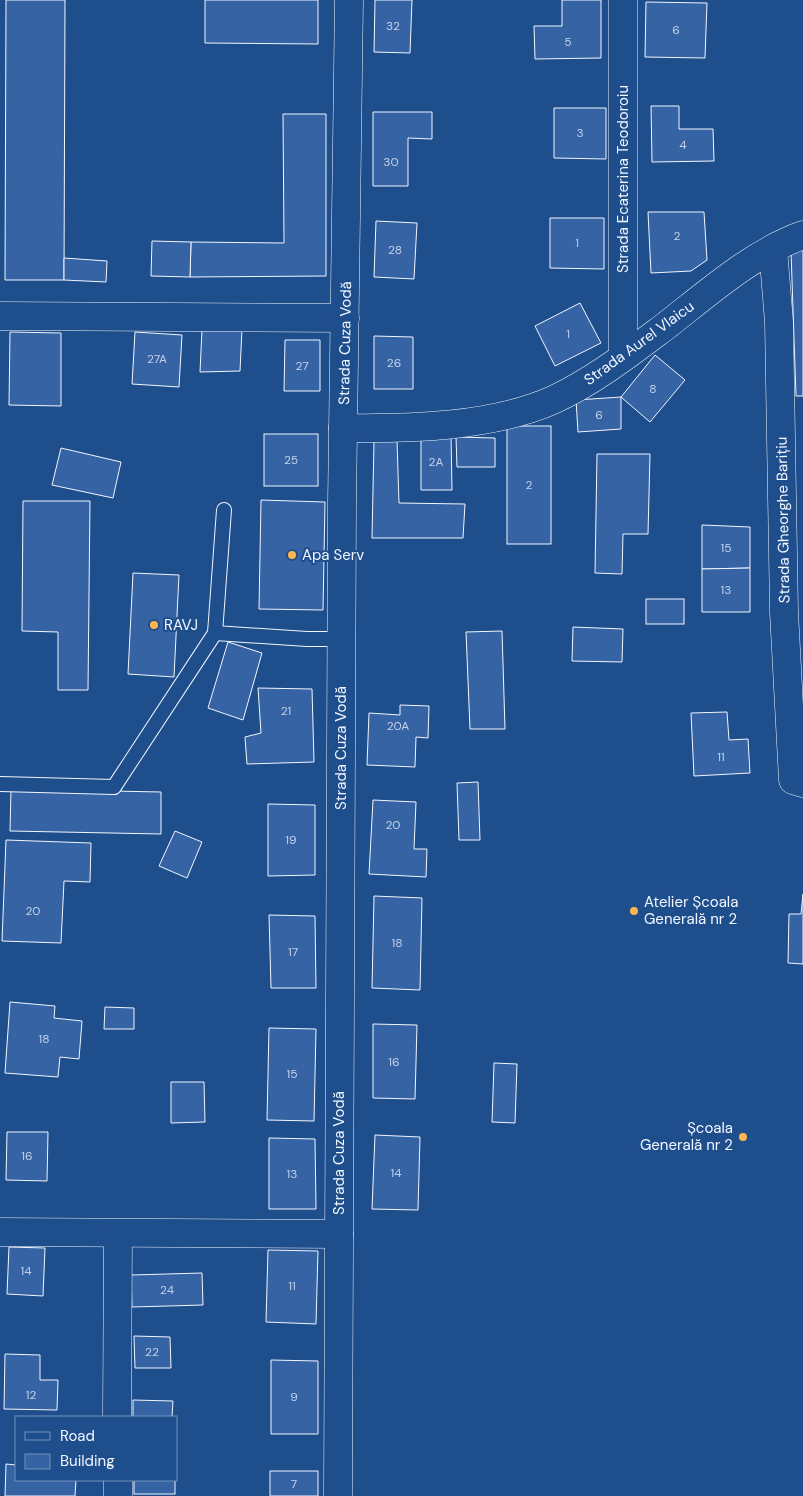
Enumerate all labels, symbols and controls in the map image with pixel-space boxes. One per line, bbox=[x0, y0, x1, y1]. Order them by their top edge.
house number: 32 bbox=[386, 18, 400, 34]
house number: 6 bbox=[672, 22, 680, 38]
house number: 5 bbox=[564, 34, 572, 50]
street label: Strada Ecaterina Teodoroiu bbox=[613, 85, 633, 273]
house number: 3 bbox=[576, 125, 584, 141]
house number: 4 bbox=[679, 137, 687, 153]
house number: 30 bbox=[383, 154, 399, 170]
house number: 2 bbox=[674, 228, 681, 244]
house number: 1 bbox=[575, 235, 579, 251]
house number: 28 bbox=[388, 242, 402, 258]
street label: Strada Cuza Vodă bbox=[334, 281, 356, 405]
street label: Strada Aurel Vlaicu bbox=[580, 296, 698, 390]
house number: 1 bbox=[566, 326, 570, 342]
house number: 27A bbox=[147, 351, 167, 367]
house number: 26 bbox=[387, 355, 401, 371]
house number: 27 bbox=[295, 358, 309, 374]
house number: 8 bbox=[649, 381, 657, 397]
house number: 6 bbox=[595, 407, 603, 423]
street label: Strada Gheorghe Barițiu bbox=[772, 437, 794, 603]
house number: 25 bbox=[284, 452, 298, 468]
house number: 2A bbox=[429, 454, 443, 470]
house number: 2 bbox=[526, 477, 533, 493]
house number: 15 bbox=[720, 540, 732, 556]
place label: Apa Serv bbox=[302, 545, 364, 565]
marker: Apa Serv bbox=[286, 549, 298, 561]
house number: 13 bbox=[721, 582, 731, 598]
place label: RAVJ bbox=[164, 615, 198, 635]
marker: RAVJ bbox=[148, 619, 160, 631]
street label: Strada Cuza Vodă bbox=[331, 686, 351, 810]
house number: 21 bbox=[281, 703, 291, 719]
house number: 20A bbox=[387, 718, 409, 734]
house number: 11 bbox=[717, 749, 725, 765]
house number: 20 bbox=[385, 817, 401, 833]
house number: 19 bbox=[285, 832, 297, 848]
place label: Atelier Școala Generală nr 2 bbox=[644, 892, 738, 929]
house number: 20 bbox=[25, 903, 41, 919]
marker: Atelier Școala Generală nr 2 bbox=[628, 905, 640, 917]
house number: 18 bbox=[391, 935, 403, 951]
house number: 17 bbox=[288, 944, 298, 960]
house number: 18 bbox=[38, 1031, 50, 1047]
house number: 16 bbox=[388, 1054, 400, 1070]
house number: 15 bbox=[286, 1066, 298, 1082]
street label: Strada Cuza Vodă bbox=[329, 1091, 349, 1215]
place label: Școala Generală nr 2 bbox=[640, 1118, 733, 1155]
marker: Școala Generală nr 2 bbox=[737, 1131, 749, 1143]
house number: 16 bbox=[21, 1148, 33, 1164]
house number: 14 bbox=[390, 1165, 402, 1181]
house number: 13 bbox=[287, 1166, 297, 1182]
house number: 14 bbox=[20, 1263, 32, 1279]
house number: 11 bbox=[288, 1278, 296, 1294]
house number: 24 bbox=[160, 1282, 174, 1298]
house number: 22 bbox=[145, 1344, 159, 1360]
house number: 12 bbox=[26, 1387, 36, 1403]
house number: 9 bbox=[290, 1389, 298, 1405]
legend bbox=[15, 1416, 178, 1481]
text: Road bbox=[60, 1426, 95, 1446]
text: Building bbox=[60, 1451, 115, 1471]
house number: 7 bbox=[291, 1476, 297, 1492]

